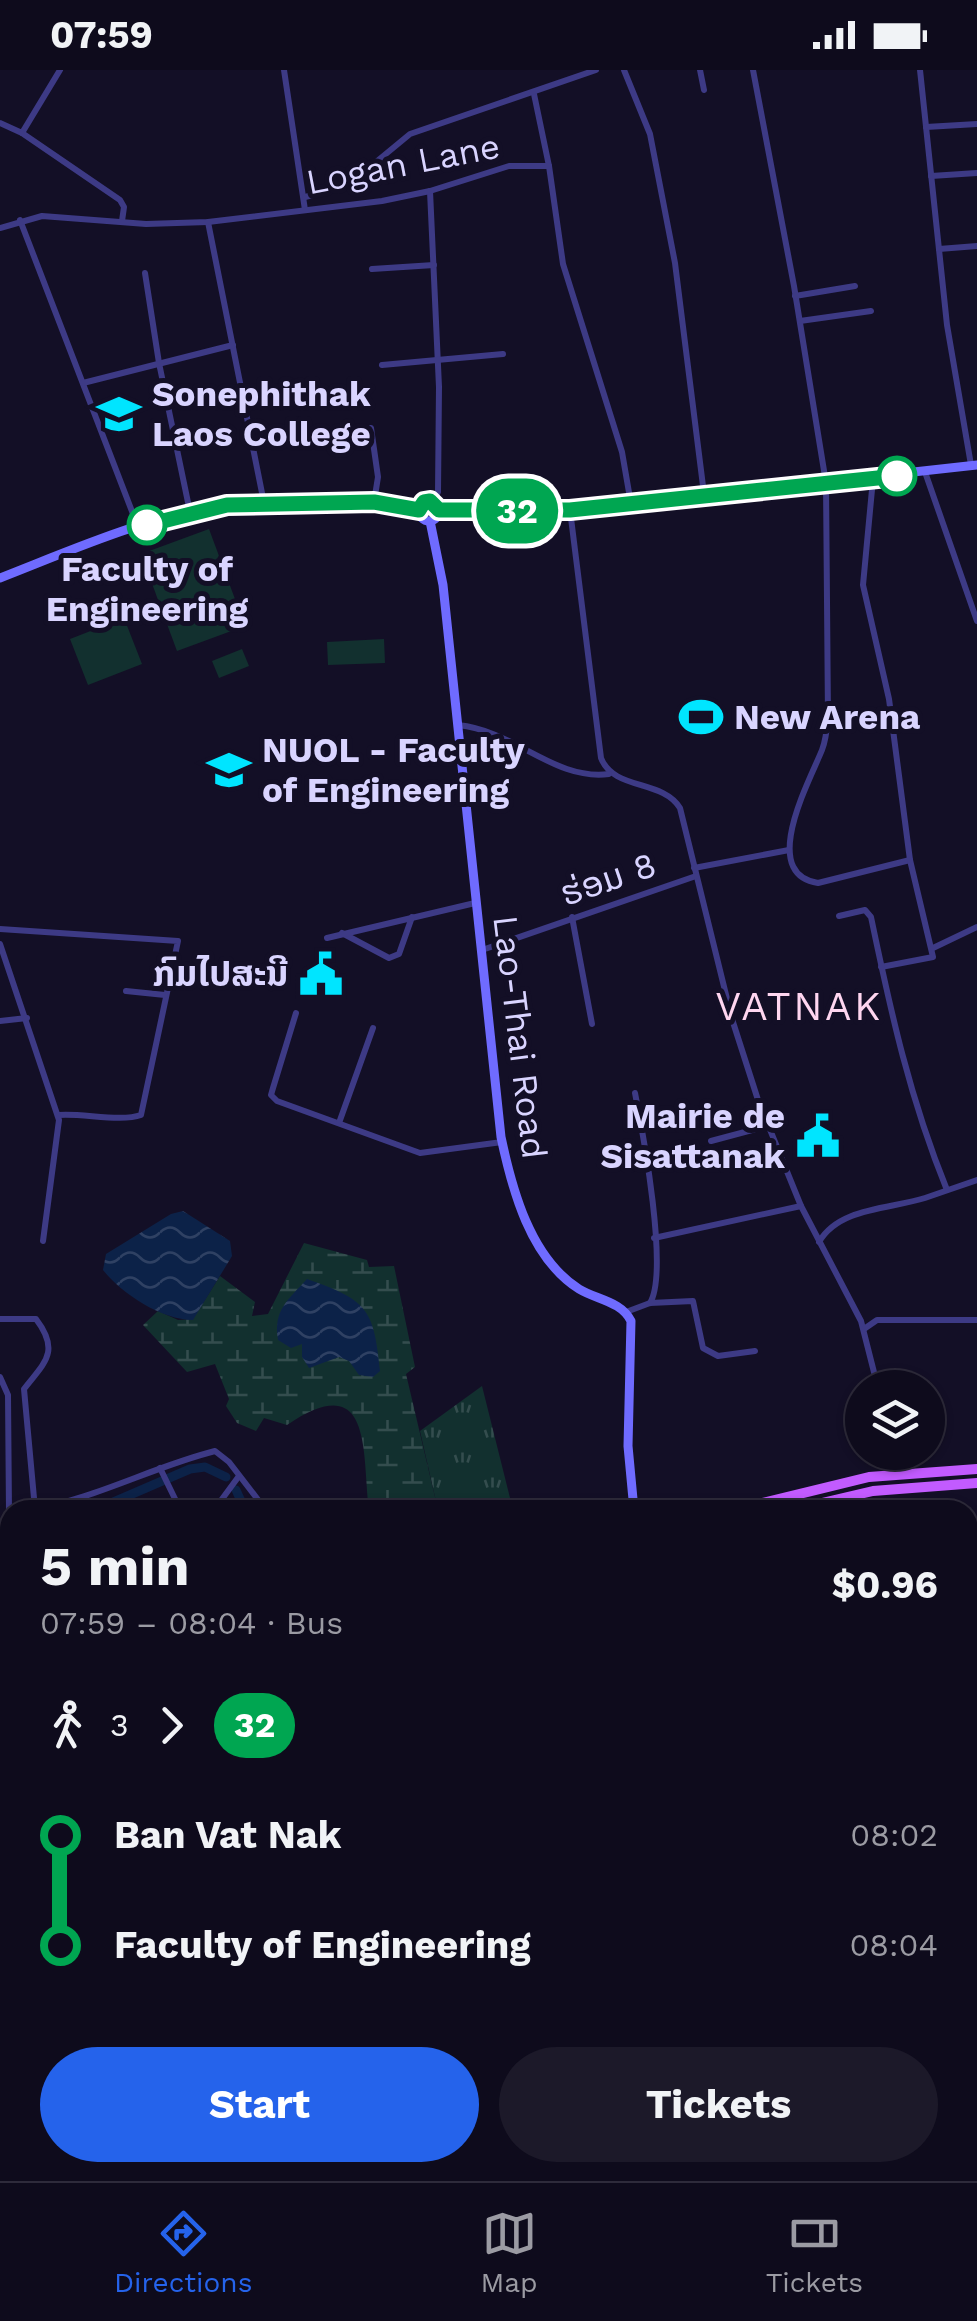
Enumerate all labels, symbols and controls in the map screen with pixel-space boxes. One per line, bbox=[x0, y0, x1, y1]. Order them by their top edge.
text: 07:59 bbox=[50, 13, 153, 57]
street label: Logan Lane bbox=[303, 125, 503, 203]
place label: Sonephithak Laos College bbox=[152, 373, 371, 455]
school or university icon: Sonephithak Laos College bbox=[95, 390, 143, 438]
unlabelled marker bbox=[878, 457, 916, 495]
line badge: 32 bbox=[472, 478, 562, 544]
text: 32 bbox=[496, 490, 538, 532]
marker: Faculty of Engineering bbox=[128, 506, 166, 544]
place label: Faculty of Engineering bbox=[46, 548, 249, 630]
sports icon: New Arena bbox=[677, 693, 725, 741]
place label: New Arena bbox=[734, 696, 921, 738]
place label: NUOL - Faculty of Engineering bbox=[262, 729, 525, 811]
school or university icon: NUOL - Faculty of Engineering bbox=[205, 746, 253, 794]
street label: ຮ່ອມ 8 bbox=[555, 843, 661, 915]
street label: Lao-Thai Road bbox=[484, 913, 556, 1161]
public building icon: ກົມໄປສະນີ bbox=[297, 950, 345, 998]
place label: ກົມໄປສະນີ bbox=[153, 953, 288, 995]
district label: VATNAK bbox=[715, 983, 883, 1030]
place label: Mairie de Sisattanak bbox=[601, 1095, 785, 1177]
public building icon: Mairie de Sisattanak bbox=[794, 1112, 842, 1160]
map controls bbox=[845, 1370, 945, 1470]
button: layers bbox=[845, 1370, 945, 1470]
text: 5 min bbox=[40, 1534, 190, 1598]
text: $0.96 bbox=[832, 1563, 938, 1607]
text: 07:59 – 08:04 · Bus bbox=[40, 1604, 343, 1642]
icon: walk bbox=[40, 1698, 95, 1753]
icon: forward bbox=[144, 1698, 199, 1753]
text: 32 bbox=[234, 1704, 275, 1746]
text: 3 bbox=[110, 1706, 129, 1744]
text: Ban Vat Nak bbox=[114, 1813, 341, 1857]
text: 08:02 bbox=[850, 1816, 938, 1854]
text: Faculty of Engineering bbox=[114, 1923, 531, 1967]
text: 08:04 bbox=[849, 1926, 938, 1964]
button: Start bbox=[40, 2047, 479, 2162]
button: Tickets bbox=[499, 2047, 938, 2162]
tab: Directions bbox=[114, 2206, 252, 2299]
tab: Map bbox=[481, 2206, 538, 2299]
tab: Tickets bbox=[766, 2206, 863, 2299]

